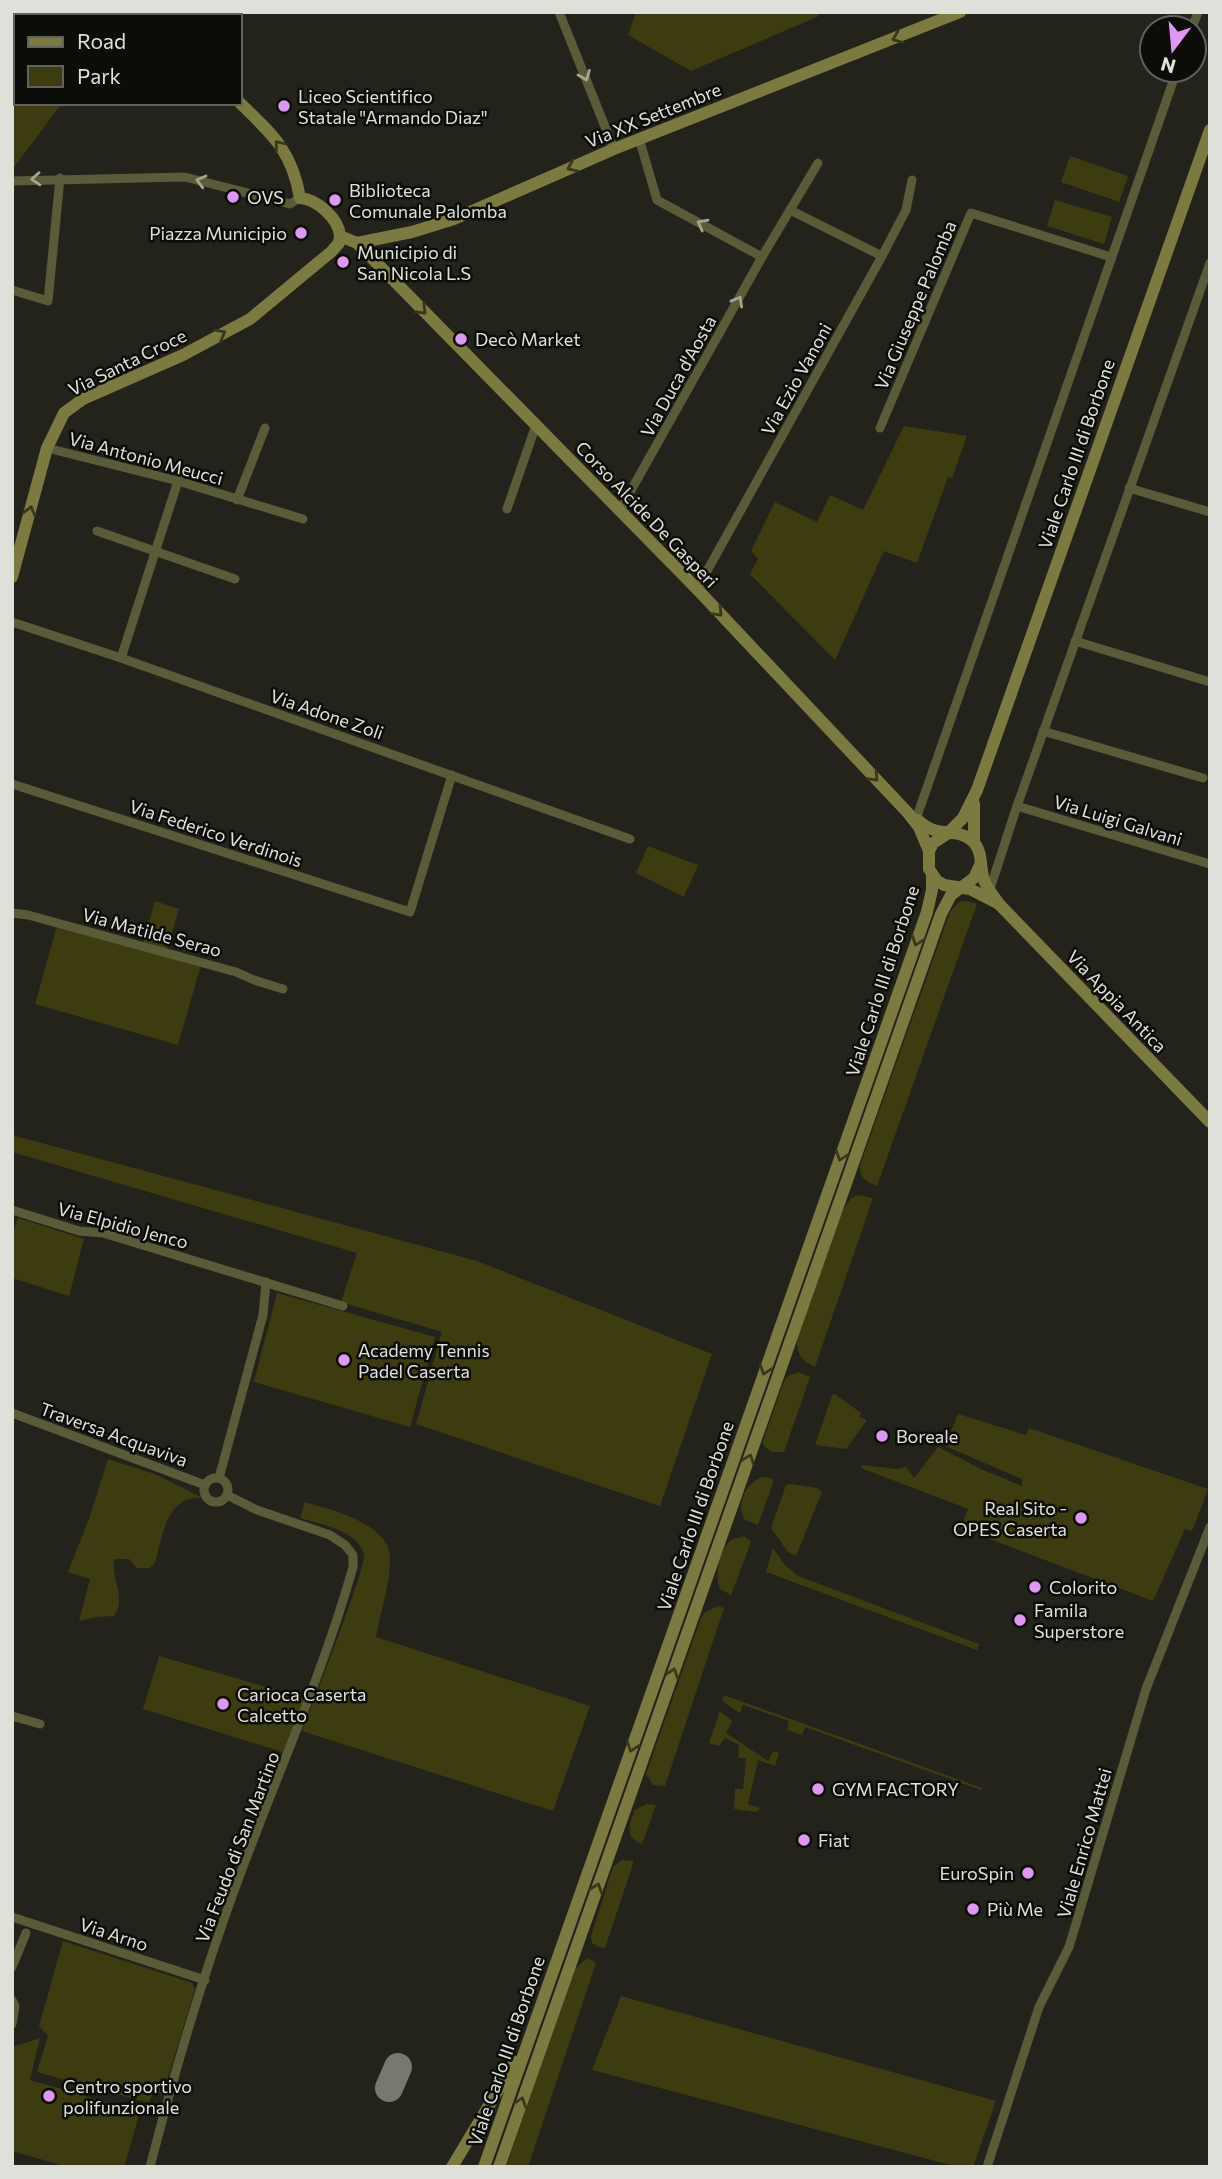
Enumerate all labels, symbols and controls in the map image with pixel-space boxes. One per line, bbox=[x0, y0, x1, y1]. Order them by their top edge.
legend bbox=[14, 14, 242, 105]
north arrow bbox=[1138, 14, 1208, 84]
text: Road bbox=[77, 28, 126, 53]
one-way arrow bbox=[892, 29, 904, 43]
text: N bbox=[1158, 53, 1178, 79]
text: Park bbox=[77, 63, 121, 88]
one-way arrow bbox=[576, 69, 590, 81]
street label: Via XX Settembre bbox=[582, 78, 724, 152]
place label: Liceo Scientifico Statale "Armando Diaz" bbox=[298, 85, 488, 128]
marker: Liceo Scientifico Statale "Armando Diaz" bbox=[276, 98, 292, 114]
one-way arrow bbox=[275, 140, 288, 153]
one-way arrow bbox=[567, 159, 579, 173]
one-way arrow bbox=[30, 171, 41, 186]
one-way arrow bbox=[195, 175, 207, 189]
place label: Biblioteca Comunale Palomba bbox=[349, 179, 507, 222]
place label: OVS bbox=[247, 186, 284, 208]
marker: OVS bbox=[225, 189, 241, 205]
marker: Biblioteca Comunale Palomba bbox=[327, 192, 343, 208]
street label: Via Giuseppe Palomba bbox=[869, 217, 961, 393]
one-way arrow bbox=[697, 219, 710, 232]
place label: Piazza Municipio bbox=[149, 222, 287, 244]
marker: Piazza Municipio bbox=[293, 225, 309, 241]
place label: Municipio di San Nicola L.S bbox=[357, 241, 471, 284]
marker: Municipio di San Nicola L.S bbox=[335, 254, 351, 270]
one-way arrow bbox=[730, 295, 743, 308]
one-way arrow bbox=[413, 302, 426, 315]
street label: Via Duca d'Aosta bbox=[636, 311, 720, 441]
street label: Via Ezio Vanoni bbox=[756, 319, 836, 439]
street label: Via Santa Croce bbox=[64, 324, 190, 400]
place label: Decò Market bbox=[475, 328, 581, 350]
one-way arrow bbox=[214, 329, 226, 343]
marker: Decò Market bbox=[453, 331, 469, 347]
street label: Viale Carlo III di Borbone bbox=[1033, 356, 1119, 552]
street label: Via Antonio Meucci bbox=[66, 427, 226, 489]
street label: Corso Alcide De Gasperi bbox=[571, 436, 723, 592]
one-way arrow bbox=[22, 506, 36, 518]
one-way arrow bbox=[710, 604, 723, 617]
street label: Via Adone Zoli bbox=[267, 684, 387, 744]
one-way arrow bbox=[866, 769, 879, 782]
street label: Via Luigi Galvani bbox=[1051, 790, 1185, 850]
street label: Via Federico Verdinois bbox=[127, 795, 305, 871]
street label: Viale Carlo III di Borbone bbox=[841, 883, 923, 1079]
street label: Via Matilde Serao bbox=[80, 903, 224, 961]
one-way arrow bbox=[911, 935, 925, 947]
street label: Via Appia Antica bbox=[1063, 945, 1171, 1057]
one-way arrow bbox=[835, 1149, 849, 1161]
street label: Via Elpidio Jenco bbox=[55, 1197, 191, 1253]
place label: Academy Tennis Padel Caserta bbox=[358, 1339, 490, 1382]
marker: Academy Tennis Padel Caserta bbox=[336, 1352, 352, 1368]
one-way arrow bbox=[759, 1364, 773, 1376]
street label: Traversa Acquaviva bbox=[37, 1397, 191, 1471]
street label: Viale Carlo III di Borbone bbox=[652, 1418, 738, 1614]
place label: Boreale bbox=[896, 1425, 958, 1447]
marker: Boreale bbox=[874, 1428, 890, 1444]
one-way arrow bbox=[741, 1453, 755, 1465]
place label: Real Sito - OPES Caserta bbox=[953, 1497, 1067, 1540]
marker: Real Sito - OPES Caserta bbox=[1073, 1510, 1089, 1526]
place label: Colorito bbox=[1049, 1576, 1117, 1598]
marker: Colorito bbox=[1027, 1579, 1043, 1595]
place label: Famila Superstore bbox=[1034, 1599, 1124, 1642]
marker: Famila Superstore bbox=[1012, 1612, 1028, 1628]
one-way arrow bbox=[665, 1668, 679, 1680]
place label: Carioca Caserta Calcetto bbox=[237, 1683, 367, 1726]
marker: Carioca Caserta Calcetto bbox=[215, 1696, 231, 1712]
one-way arrow bbox=[626, 1740, 640, 1752]
street label: Via Feudo di San Martino bbox=[190, 1748, 284, 1946]
street label: Viale Enrico Mattei bbox=[1052, 1765, 1116, 1921]
place label: GYM FACTORY bbox=[832, 1778, 959, 1800]
marker: GYM FACTORY bbox=[810, 1781, 826, 1797]
place label: Fiat bbox=[818, 1829, 850, 1851]
marker: Fiat bbox=[796, 1832, 812, 1848]
place label: EuroSpin bbox=[939, 1862, 1014, 1884]
marker: EuroSpin bbox=[1020, 1865, 1036, 1881]
one-way arrow bbox=[589, 1882, 603, 1894]
place label: Più Me bbox=[987, 1898, 1043, 1920]
marker: Più Me bbox=[965, 1901, 981, 1917]
street label: Via Arno bbox=[77, 1913, 151, 1955]
street label: Viale Carlo III di Borbone bbox=[463, 1953, 549, 2149]
place label: Centro sportivo polifunzionale bbox=[63, 2075, 192, 2118]
marker: Centro sportivo polifunzionale bbox=[41, 2088, 57, 2104]
one-way arrow bbox=[513, 2097, 527, 2109]

